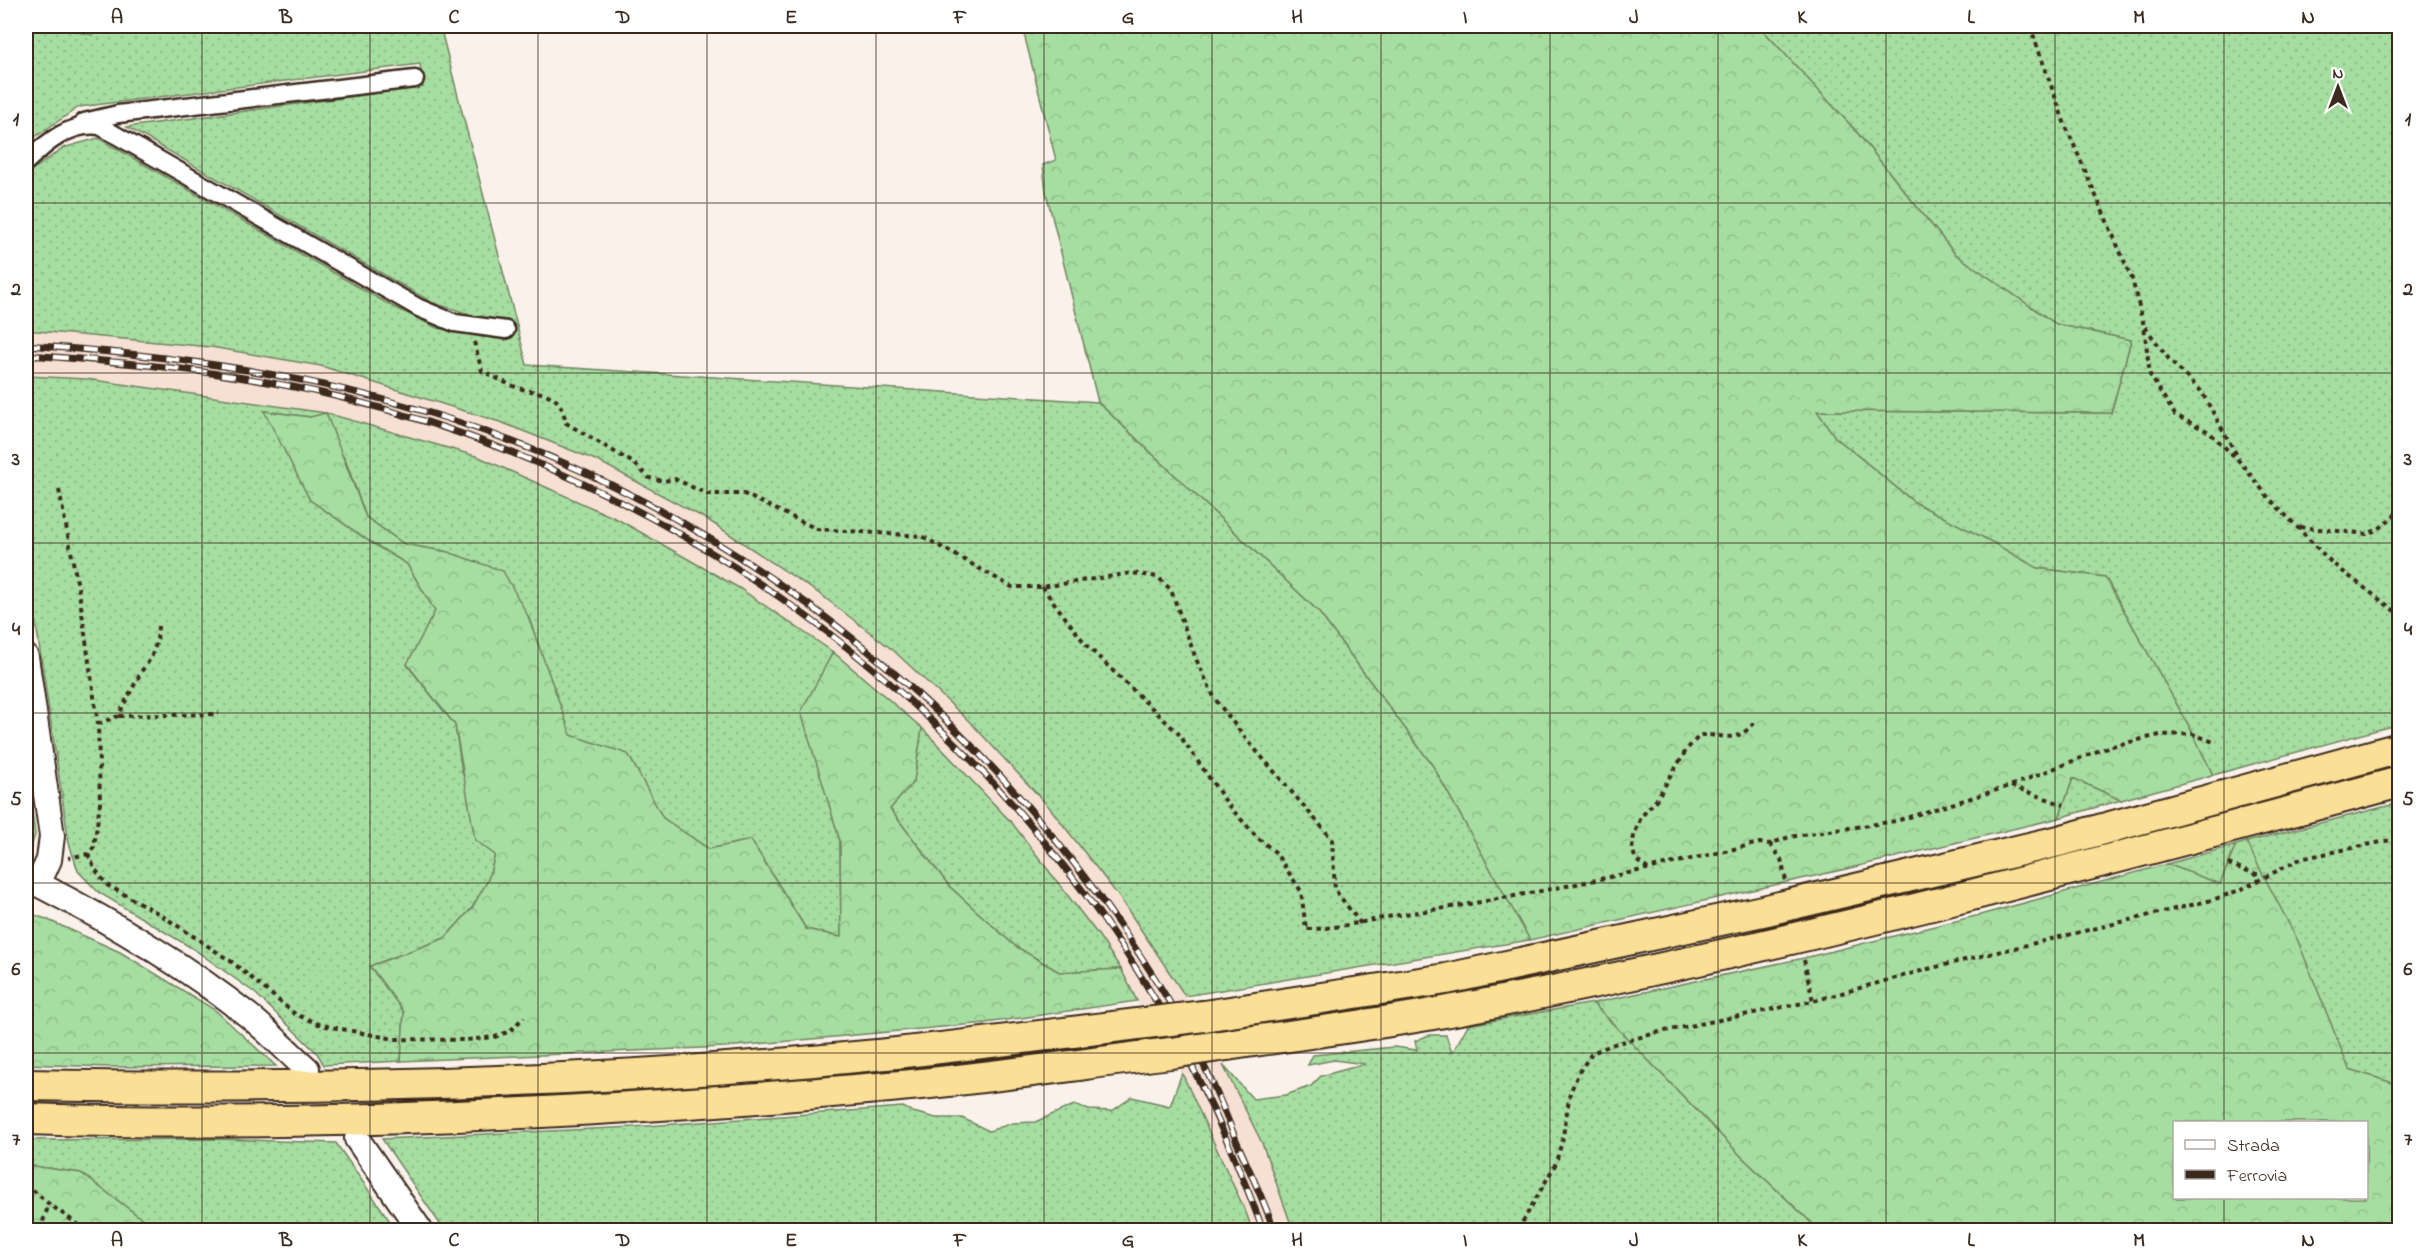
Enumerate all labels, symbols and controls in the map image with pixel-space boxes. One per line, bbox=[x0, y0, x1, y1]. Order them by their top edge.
text: A bbox=[111, 4, 123, 33]
text: B bbox=[278, 4, 293, 33]
text: C bbox=[449, 4, 460, 33]
text: D bbox=[615, 4, 630, 33]
text: E bbox=[785, 4, 797, 33]
text: F bbox=[953, 4, 967, 33]
text: G bbox=[1122, 4, 1135, 33]
text: H bbox=[1291, 4, 1303, 33]
text: I bbox=[1463, 4, 1468, 33]
text: J bbox=[1629, 4, 1639, 33]
text: K bbox=[1797, 4, 1808, 33]
text: L bbox=[1967, 4, 1975, 33]
text: M bbox=[2133, 4, 2145, 33]
text: N bbox=[2301, 4, 2315, 33]
north arrow bbox=[2308, 57, 2368, 117]
text: N bbox=[2333, 62, 2344, 86]
text: 1 bbox=[13, 106, 20, 135]
text: 1 bbox=[2405, 106, 2412, 135]
text: 2 bbox=[10, 276, 21, 305]
text: 2 bbox=[2402, 276, 2413, 305]
text: 3 bbox=[11, 446, 20, 475]
text: 3 bbox=[2403, 446, 2412, 475]
text: 4 bbox=[12, 616, 21, 645]
text: 4 bbox=[2404, 616, 2413, 645]
text: 5 bbox=[10, 786, 22, 815]
text: 5 bbox=[2402, 786, 2414, 815]
text: 6 bbox=[12, 956, 21, 985]
text: 6 bbox=[2404, 956, 2413, 985]
legend bbox=[2173, 1121, 2368, 1199]
text: 7 bbox=[12, 1126, 21, 1155]
text: 7 bbox=[2404, 1126, 2413, 1155]
text: Strada bbox=[2227, 1134, 2280, 1160]
text: Ferrovia bbox=[2226, 1164, 2287, 1190]
text: A bbox=[111, 1227, 123, 1256]
text: B bbox=[278, 1227, 293, 1256]
text: C bbox=[449, 1227, 460, 1256]
text: D bbox=[615, 1227, 630, 1256]
text: E bbox=[785, 1227, 797, 1256]
text: F bbox=[953, 1227, 967, 1256]
text: G bbox=[1122, 1227, 1135, 1256]
text: H bbox=[1291, 1227, 1303, 1256]
text: I bbox=[1463, 1227, 1468, 1256]
text: J bbox=[1629, 1227, 1639, 1256]
text: K bbox=[1797, 1227, 1808, 1256]
text: L bbox=[1967, 1227, 1975, 1256]
text: M bbox=[2133, 1227, 2145, 1256]
text: N bbox=[2301, 1227, 2315, 1256]

